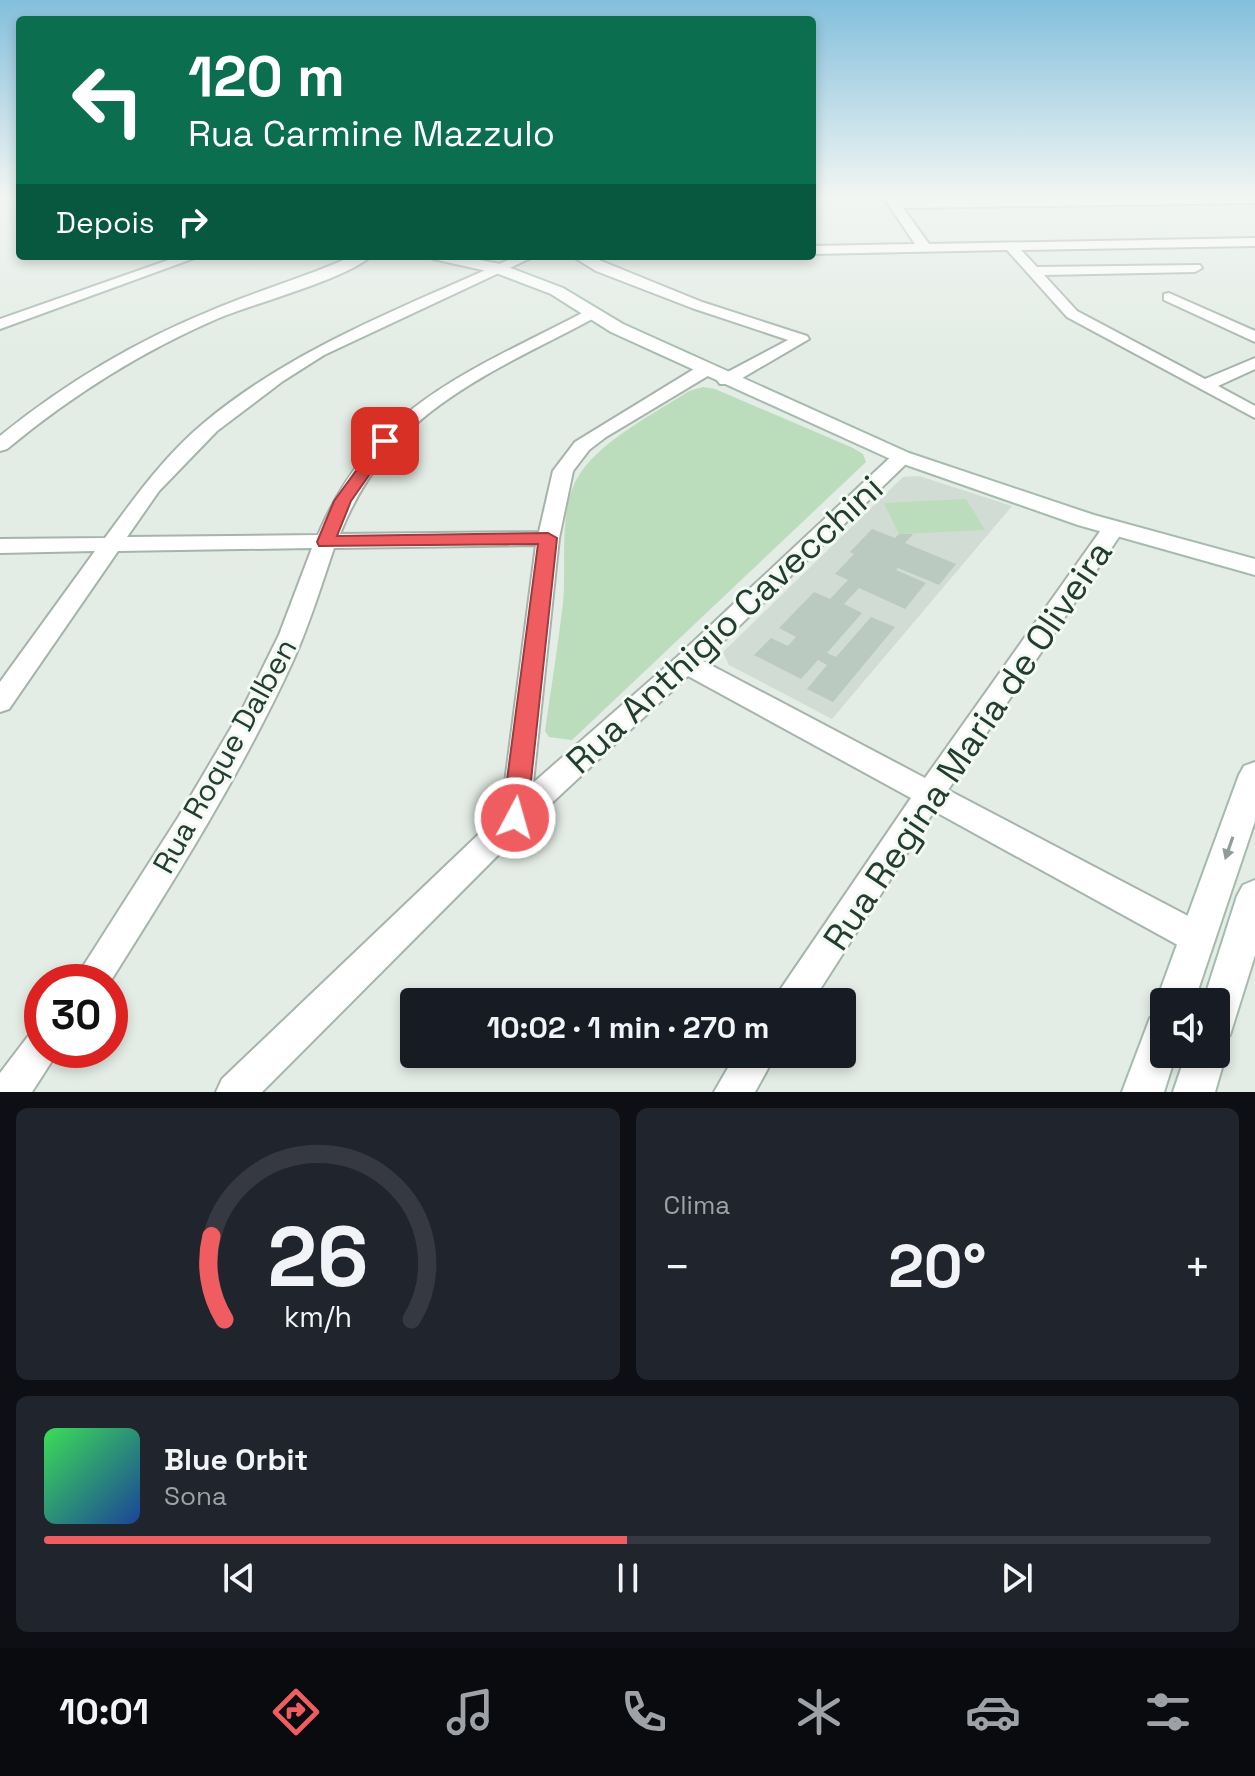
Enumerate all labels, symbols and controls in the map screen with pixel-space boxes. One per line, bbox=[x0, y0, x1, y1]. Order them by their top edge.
text: 120 m bbox=[188, 41, 345, 112]
icon: left bbox=[56, 48, 160, 152]
text: Rua Carmine Mazzulo bbox=[188, 111, 555, 157]
icon: right bbox=[171, 200, 215, 244]
text: Depois bbox=[56, 203, 155, 242]
pin bbox=[351, 407, 419, 475]
icon: arrive bbox=[363, 419, 407, 463]
street label: Rua Anthigio Cavecchini bbox=[557, 466, 893, 784]
street label: Rua Regina Maria de Oliveira bbox=[813, 532, 1122, 959]
street label: Rua Roque Dalben bbox=[144, 631, 305, 880]
position arrow bbox=[473, 776, 557, 860]
one-way arrow bbox=[1222, 837, 1235, 861]
speed limit sign: 30 bbox=[24, 964, 128, 1068]
map controls bbox=[1150, 988, 1230, 1068]
button: sound bbox=[1150, 988, 1230, 1068]
text: 10:02 · 1 min · 270 m bbox=[487, 1008, 769, 1047]
text: Clima bbox=[664, 1188, 730, 1222]
text: 26 bbox=[267, 1204, 368, 1310]
text: 20° bbox=[888, 1228, 986, 1305]
text: − bbox=[664, 1239, 691, 1295]
text: + bbox=[1184, 1239, 1211, 1295]
text: km/h bbox=[284, 1299, 352, 1335]
text: Blue Orbit bbox=[164, 1440, 308, 1479]
text: Sona bbox=[164, 1479, 227, 1513]
icon: previous bbox=[217, 1556, 261, 1600]
icon: pause bbox=[606, 1556, 650, 1600]
icon: next bbox=[995, 1556, 1039, 1600]
icon: directions bbox=[268, 1684, 324, 1740]
icon: music bbox=[442, 1684, 498, 1740]
icon: phone bbox=[616, 1684, 672, 1740]
icon: climate bbox=[791, 1684, 847, 1740]
icon: car bbox=[965, 1684, 1021, 1740]
icon: filters bbox=[1140, 1684, 1196, 1740]
text: 10:01 bbox=[59, 1689, 149, 1735]

